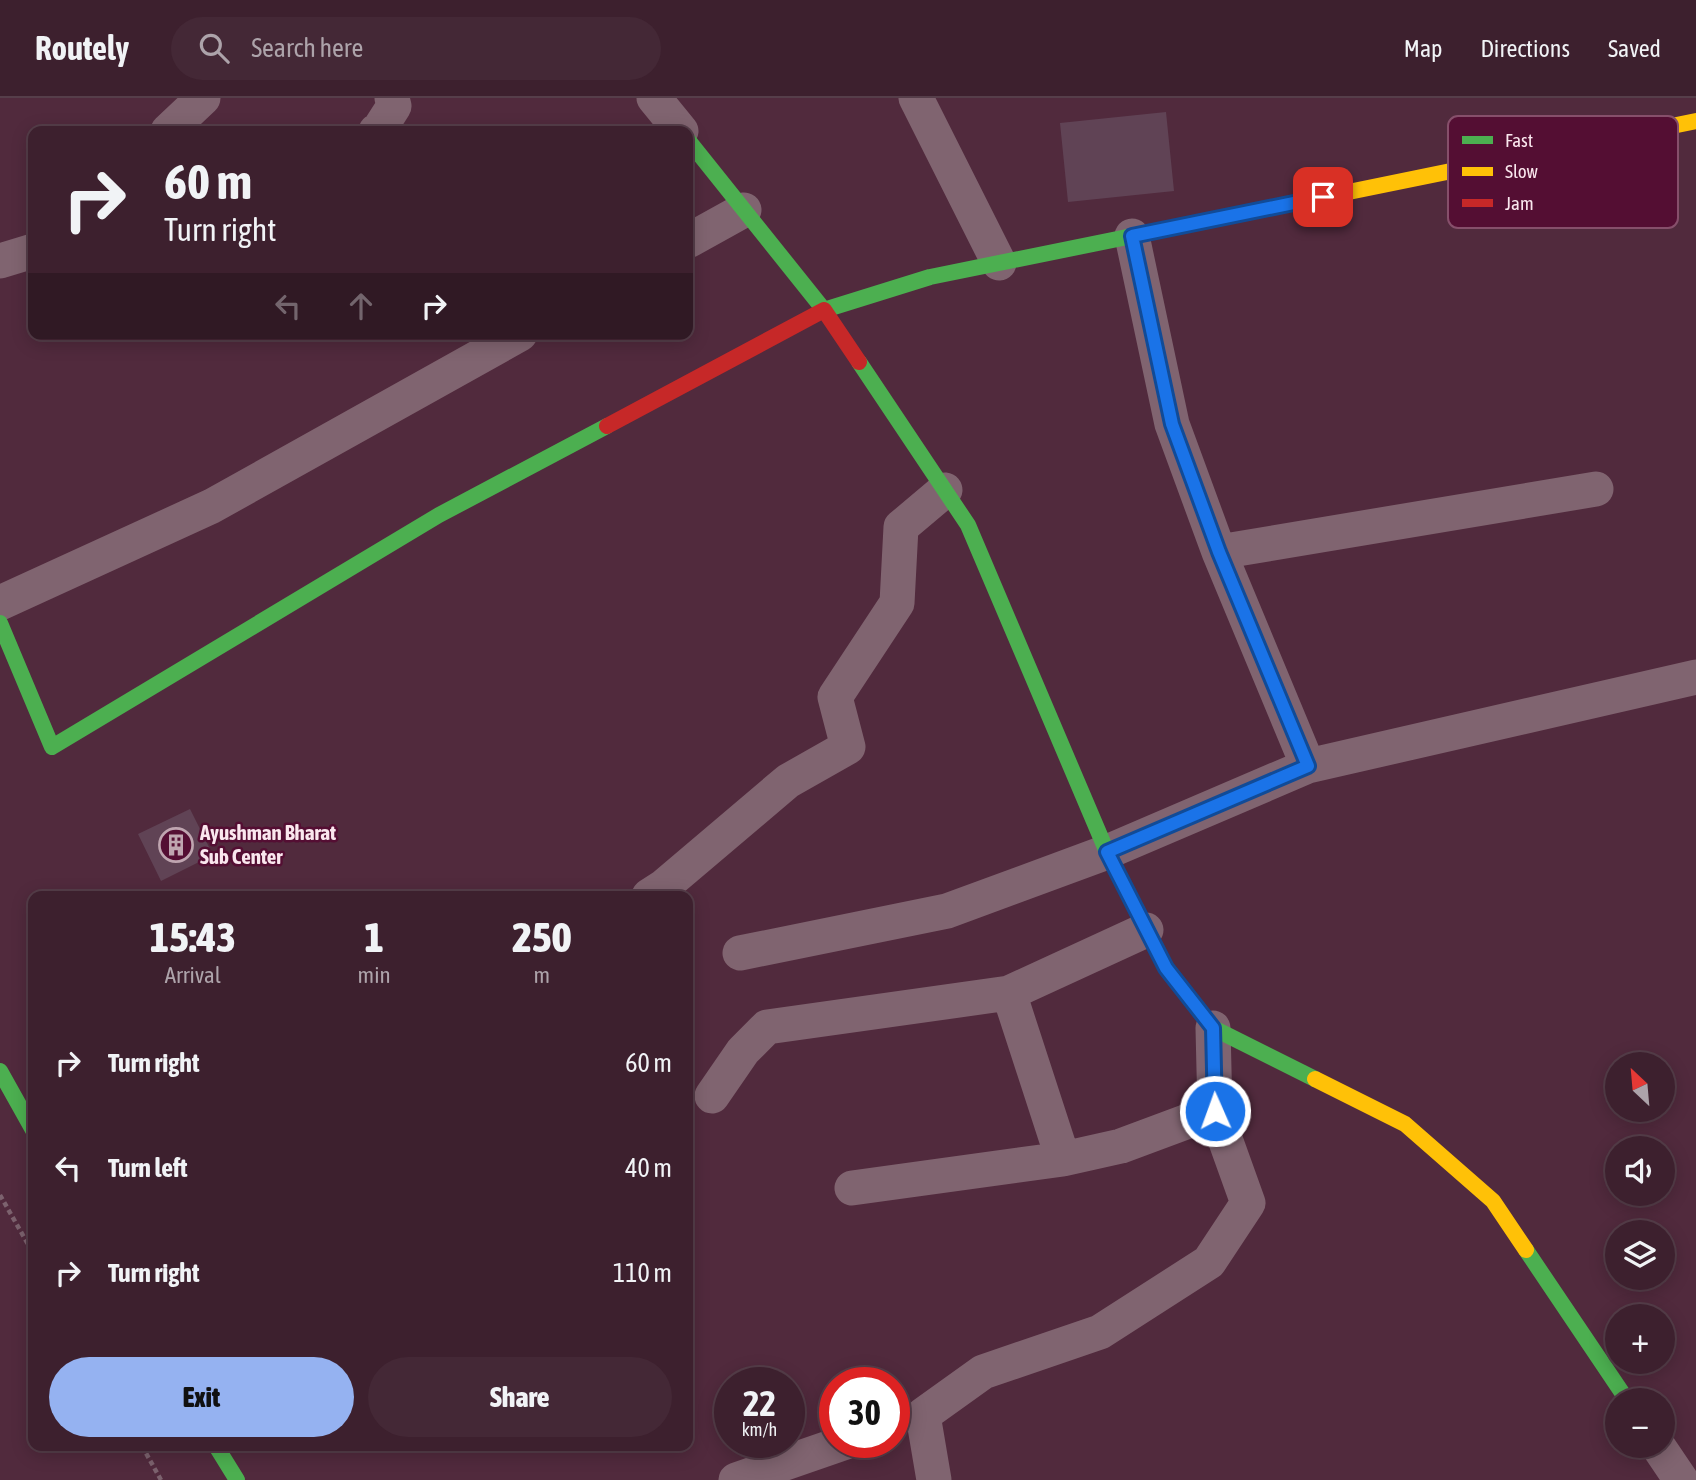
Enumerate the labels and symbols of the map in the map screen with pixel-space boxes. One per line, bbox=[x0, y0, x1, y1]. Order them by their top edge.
legend bbox=[1448, 116, 1678, 228]
text: Fast bbox=[1505, 129, 1533, 151]
text: Slow bbox=[1505, 160, 1539, 182]
pin bbox=[1293, 167, 1353, 227]
text: Jam bbox=[1505, 192, 1534, 214]
place label: Ayushman Bharat Sub Center bbox=[199, 820, 336, 868]
building icon: Ayushman Bharat Sub Center bbox=[157, 826, 195, 864]
north arrow bbox=[1605, 1052, 1675, 1122]
position arrow bbox=[1178, 1074, 1252, 1148]
speed limit sign: 30 bbox=[819, 1367, 910, 1458]

